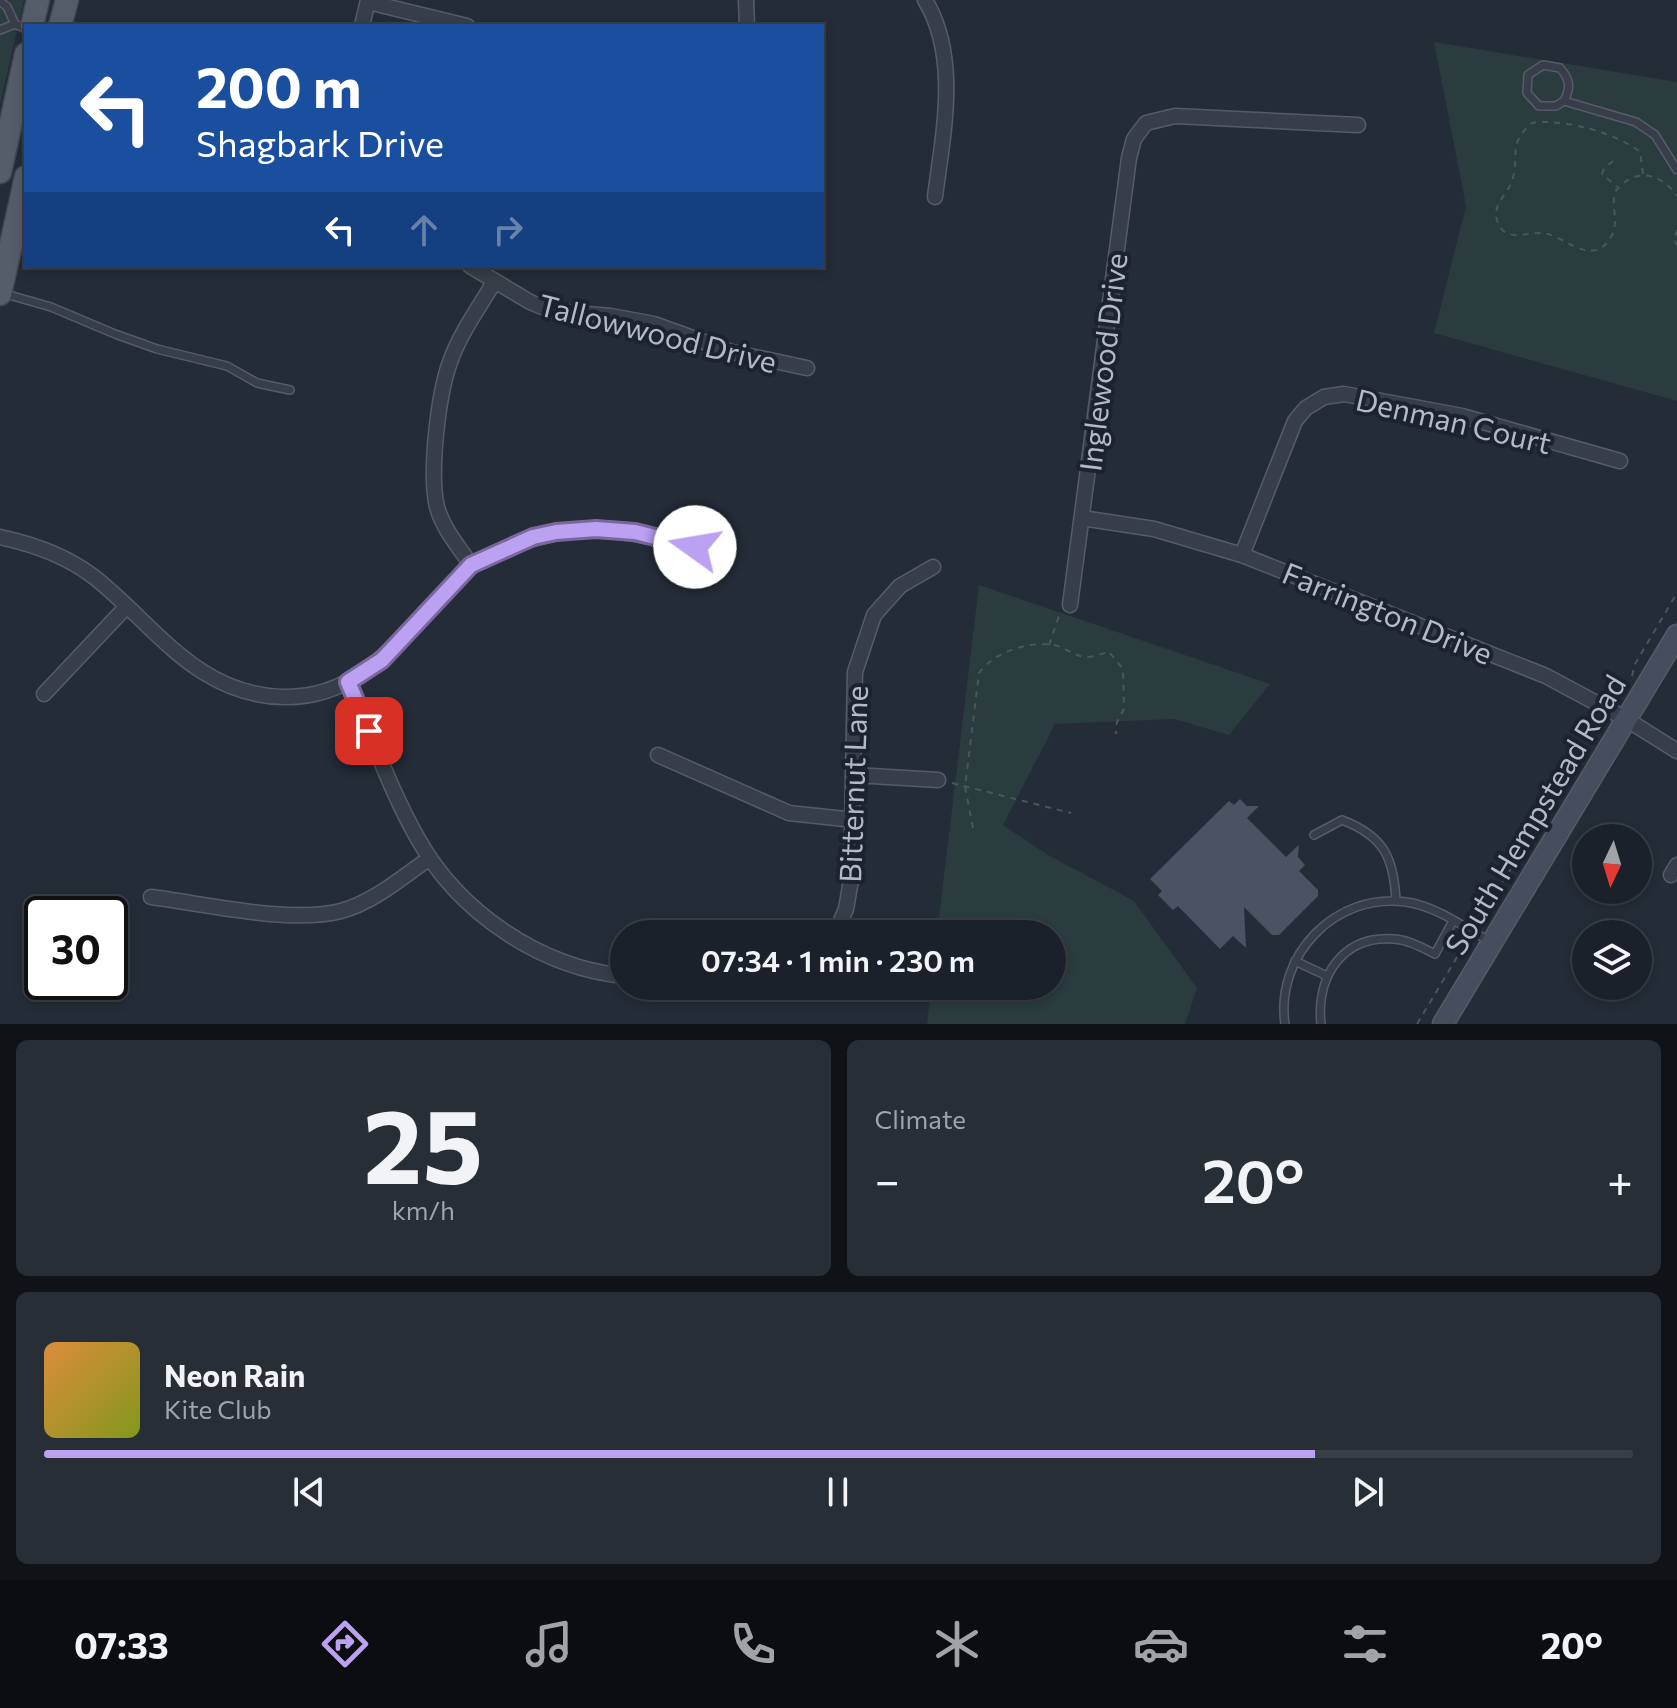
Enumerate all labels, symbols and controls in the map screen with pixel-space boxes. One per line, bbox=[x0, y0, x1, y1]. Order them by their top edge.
text: 200 m bbox=[196, 51, 362, 120]
icon: left bbox=[64, 56, 168, 160]
text: Shagbark Drive bbox=[196, 120, 444, 164]
icon: left bbox=[318, 208, 362, 252]
icon: ahead bbox=[402, 208, 446, 252]
icon: right bbox=[486, 208, 530, 252]
street label: Inglewood Drive bbox=[1070, 251, 1134, 473]
street label: Tallowwood Drive bbox=[535, 285, 781, 379]
street label: Denman Court bbox=[1353, 380, 1555, 460]
position arrow bbox=[653, 505, 737, 589]
street label: Farrington Drive bbox=[1278, 553, 1498, 671]
street label: South Hempstead Road bbox=[1436, 667, 1632, 961]
street label: Bitternut Lane bbox=[830, 685, 874, 883]
pin bbox=[335, 697, 403, 765]
icon: arrive bbox=[347, 709, 391, 753]
north arrow bbox=[1572, 824, 1652, 904]
map controls bbox=[1572, 824, 1652, 1000]
speed limit sign: 30 bbox=[24, 896, 128, 1000]
button: layers bbox=[1572, 920, 1652, 1000]
text: 07:34 · 1 min · 230 m bbox=[701, 941, 975, 978]
text: 25 bbox=[363, 1078, 483, 1205]
text: Climate bbox=[875, 1103, 966, 1134]
text: 20° bbox=[1202, 1142, 1305, 1215]
text: − bbox=[875, 1152, 900, 1206]
text: + bbox=[1607, 1152, 1633, 1206]
text: km/h bbox=[392, 1194, 455, 1225]
text: Neon Rain bbox=[164, 1356, 305, 1393]
text: Kite Club bbox=[164, 1393, 272, 1424]
icon: previous bbox=[287, 1470, 331, 1514]
icon: pause bbox=[816, 1470, 860, 1514]
icon: next bbox=[1346, 1470, 1390, 1514]
icon: directions bbox=[317, 1616, 373, 1672]
icon: music bbox=[521, 1616, 577, 1672]
icon: phone bbox=[725, 1616, 781, 1672]
icon: climate bbox=[929, 1616, 985, 1672]
icon: car bbox=[1133, 1616, 1189, 1672]
icon: filters bbox=[1337, 1616, 1393, 1672]
text: 07:33 bbox=[74, 1622, 169, 1666]
text: 20° bbox=[1541, 1622, 1603, 1666]

